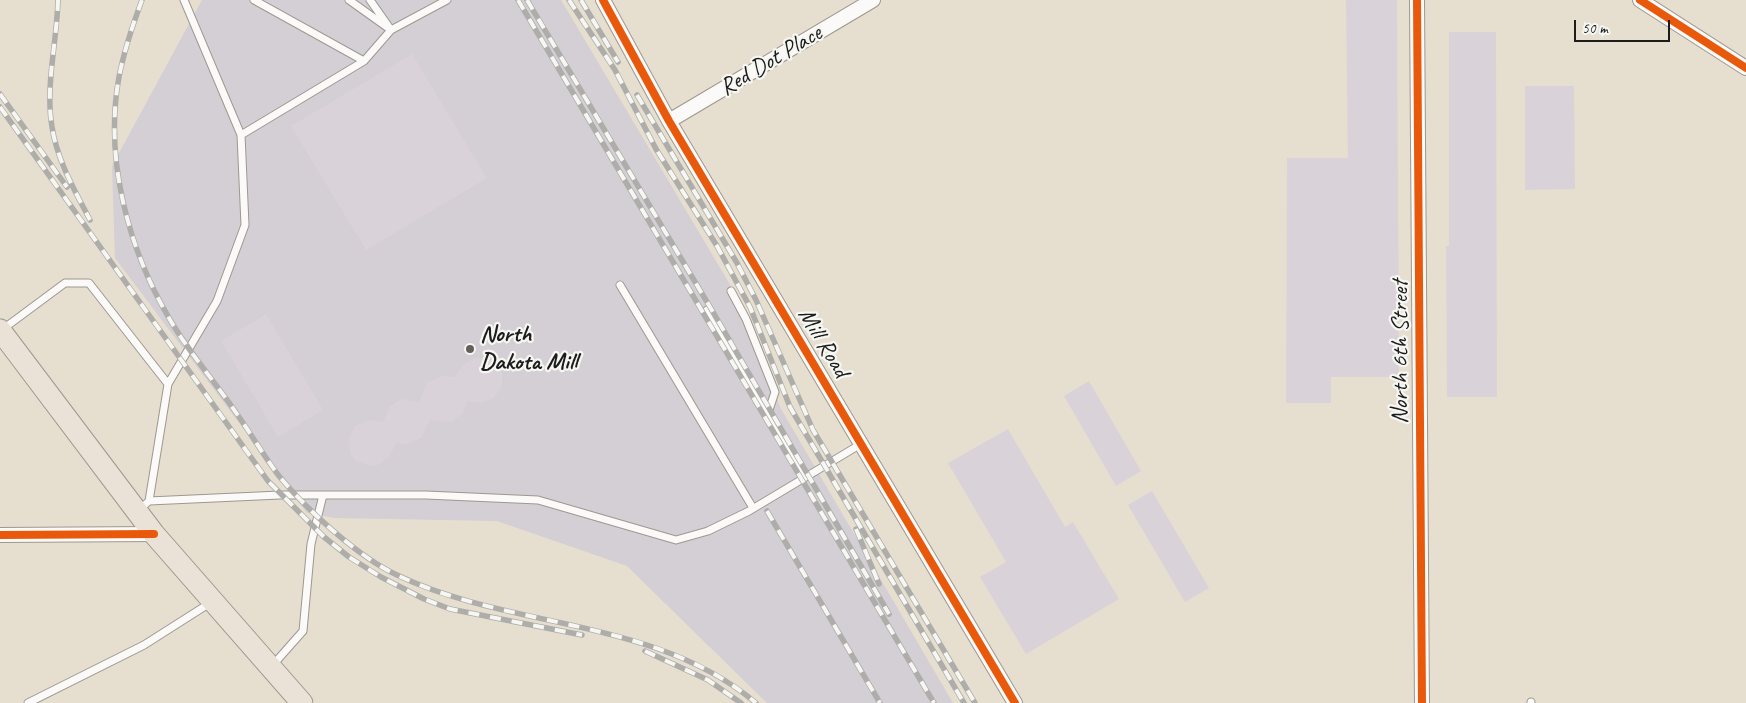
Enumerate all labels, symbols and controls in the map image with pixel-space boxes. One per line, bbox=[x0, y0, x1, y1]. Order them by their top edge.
scale bar bbox=[1576, 10, 1672, 42]
street label: Red Dot Place bbox=[715, 19, 827, 103]
text: 50 m bbox=[1582, 19, 1608, 38]
street label: North 6th Street bbox=[1387, 280, 1415, 424]
street label: Mill Road bbox=[791, 303, 855, 383]
place label: North Dakota Mill bbox=[480, 321, 577, 377]
marker: North Dakota Mill bbox=[464, 343, 476, 355]

